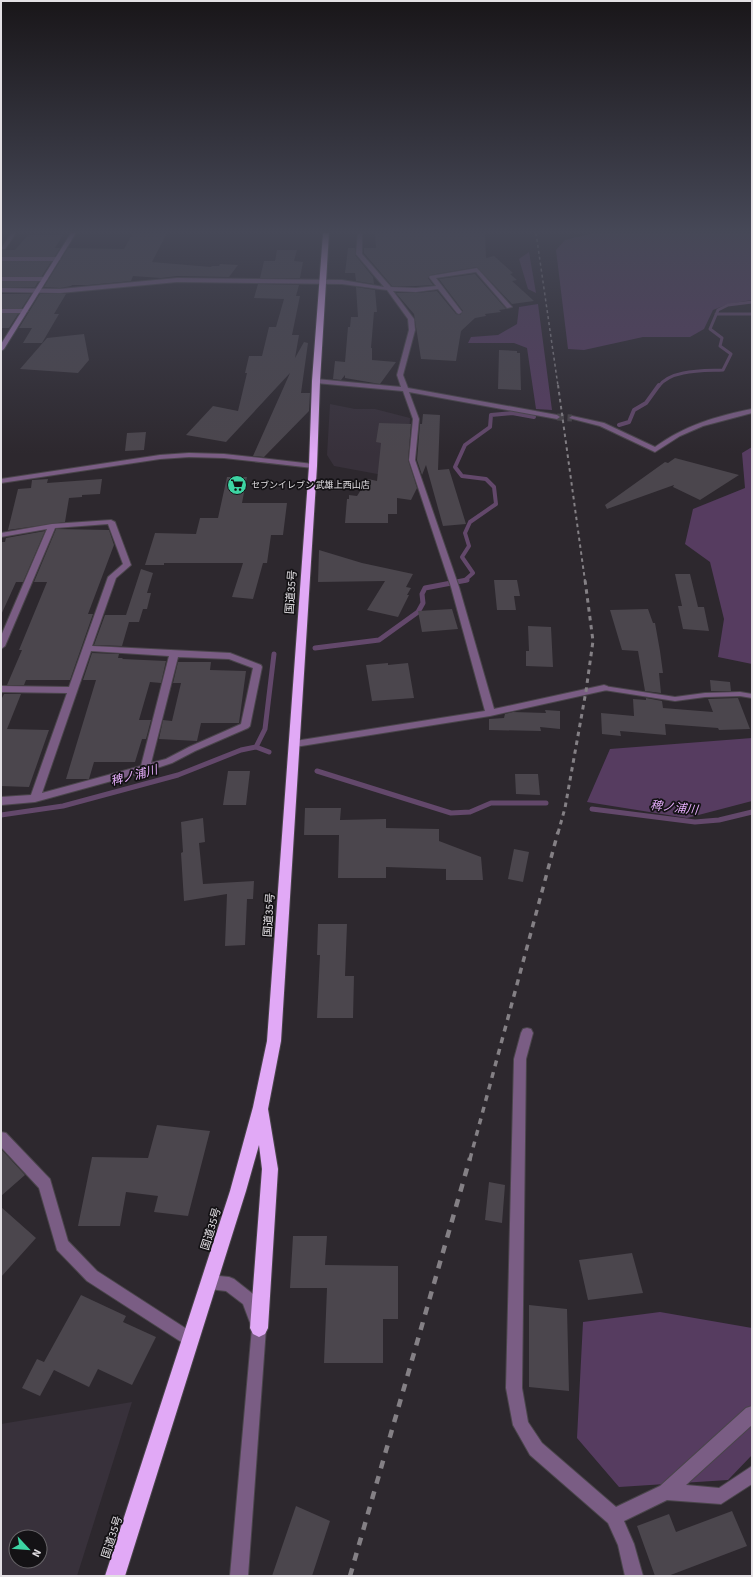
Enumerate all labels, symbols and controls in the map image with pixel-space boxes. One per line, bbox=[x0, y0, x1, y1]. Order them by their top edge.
supermarket icon: セブンイレブン 武雄上西山店 bbox=[226, 474, 248, 496]
place label: セブンイレブン 武雄上西山店 bbox=[251, 479, 370, 492]
street label: 国道35号 bbox=[282, 570, 300, 614]
water label: 稗ノ浦川 bbox=[109, 761, 161, 790]
water label: 稗ノ浦川 bbox=[649, 797, 701, 819]
street label: 国道35号 bbox=[260, 893, 278, 937]
street label: 国道35号 bbox=[197, 1206, 225, 1252]
street label: 国道35号 bbox=[98, 1514, 126, 1560]
north arrow bbox=[8, 1529, 48, 1569]
text: N bbox=[28, 1547, 45, 1560]

